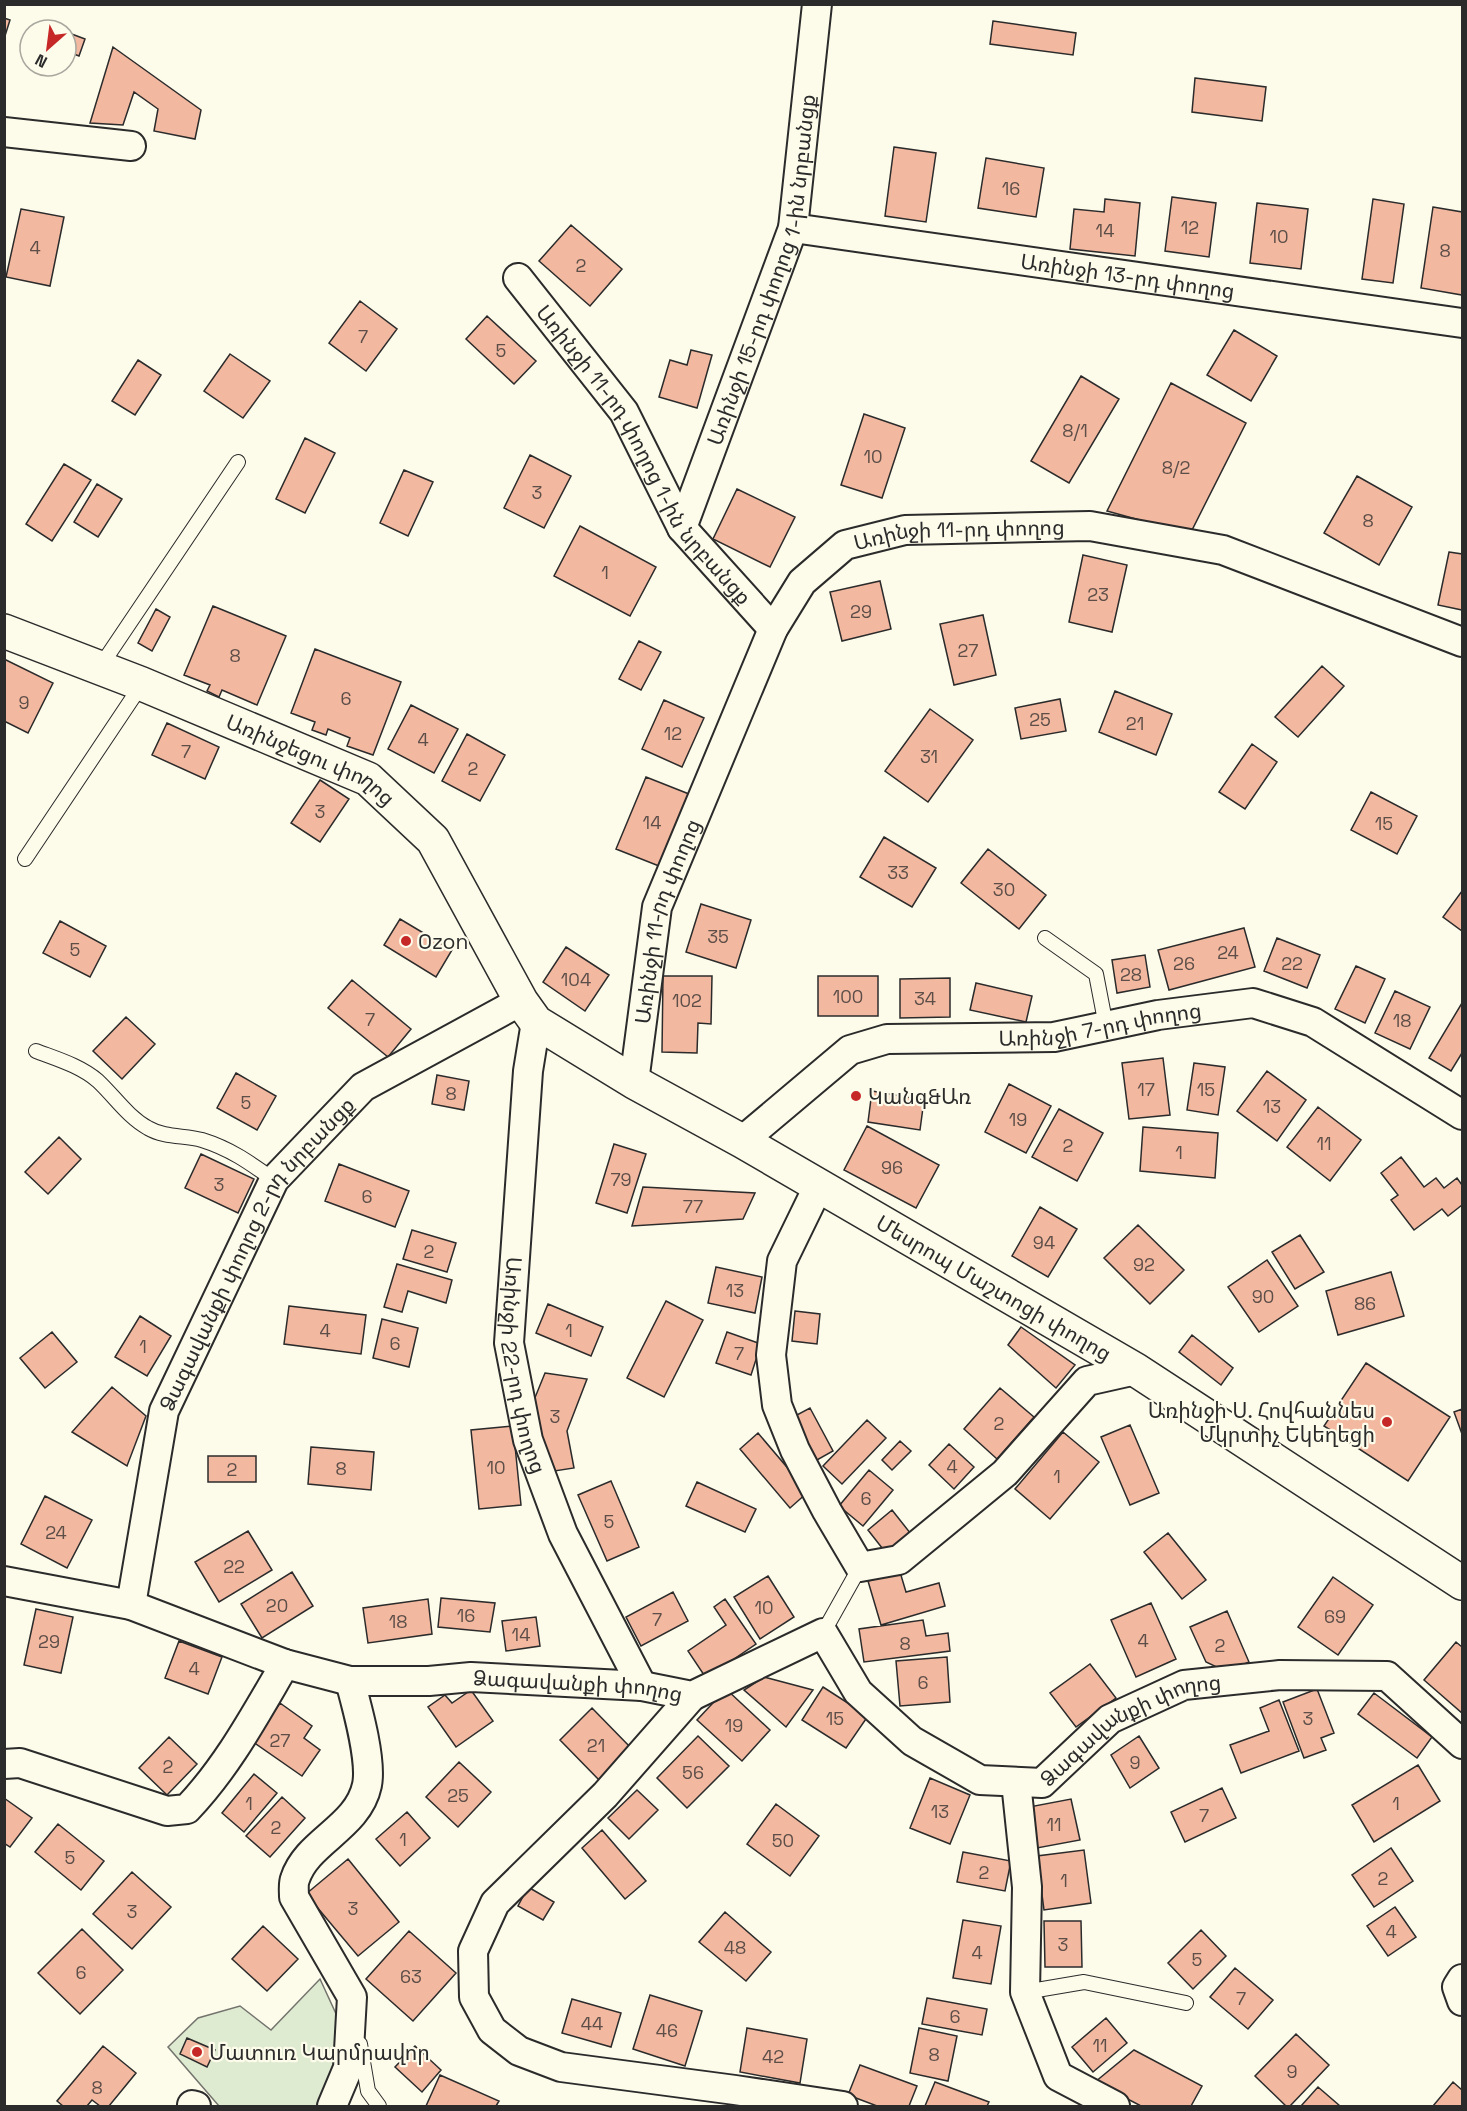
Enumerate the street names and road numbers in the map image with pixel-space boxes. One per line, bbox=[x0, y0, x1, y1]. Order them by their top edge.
street label: Առինջի 15-րդ փողոց 1-ին նրբանցք bbox=[700, 93, 821, 449]
street label: Առինջի 13-րդ փողոց bbox=[1019, 247, 1237, 304]
street label: Առինջի 11-րդ փողոց 1-ին նրբանցք bbox=[531, 299, 759, 609]
street label: Առինջի 11-րդ փողոց bbox=[851, 513, 1065, 556]
street label: Առինջեցու փողոց bbox=[222, 707, 401, 811]
street label: Առինջի 11-րդ փողոց bbox=[628, 814, 706, 1025]
street label: Առինջի 7-րդ փողոց bbox=[998, 996, 1203, 1051]
street label: Ձագավանքի փողոց 2-րդ նրբանցք bbox=[153, 1091, 360, 1415]
street label: Մեսրոպ Մաշտոցի փողոց bbox=[871, 1209, 1117, 1367]
street label: Առինջի 22-րդ փողոց bbox=[495, 1256, 553, 1477]
street label: Ձագավանքի փողոց bbox=[473, 1664, 685, 1707]
street label: Ձագավանքի փողոց bbox=[1034, 1668, 1222, 1792]

